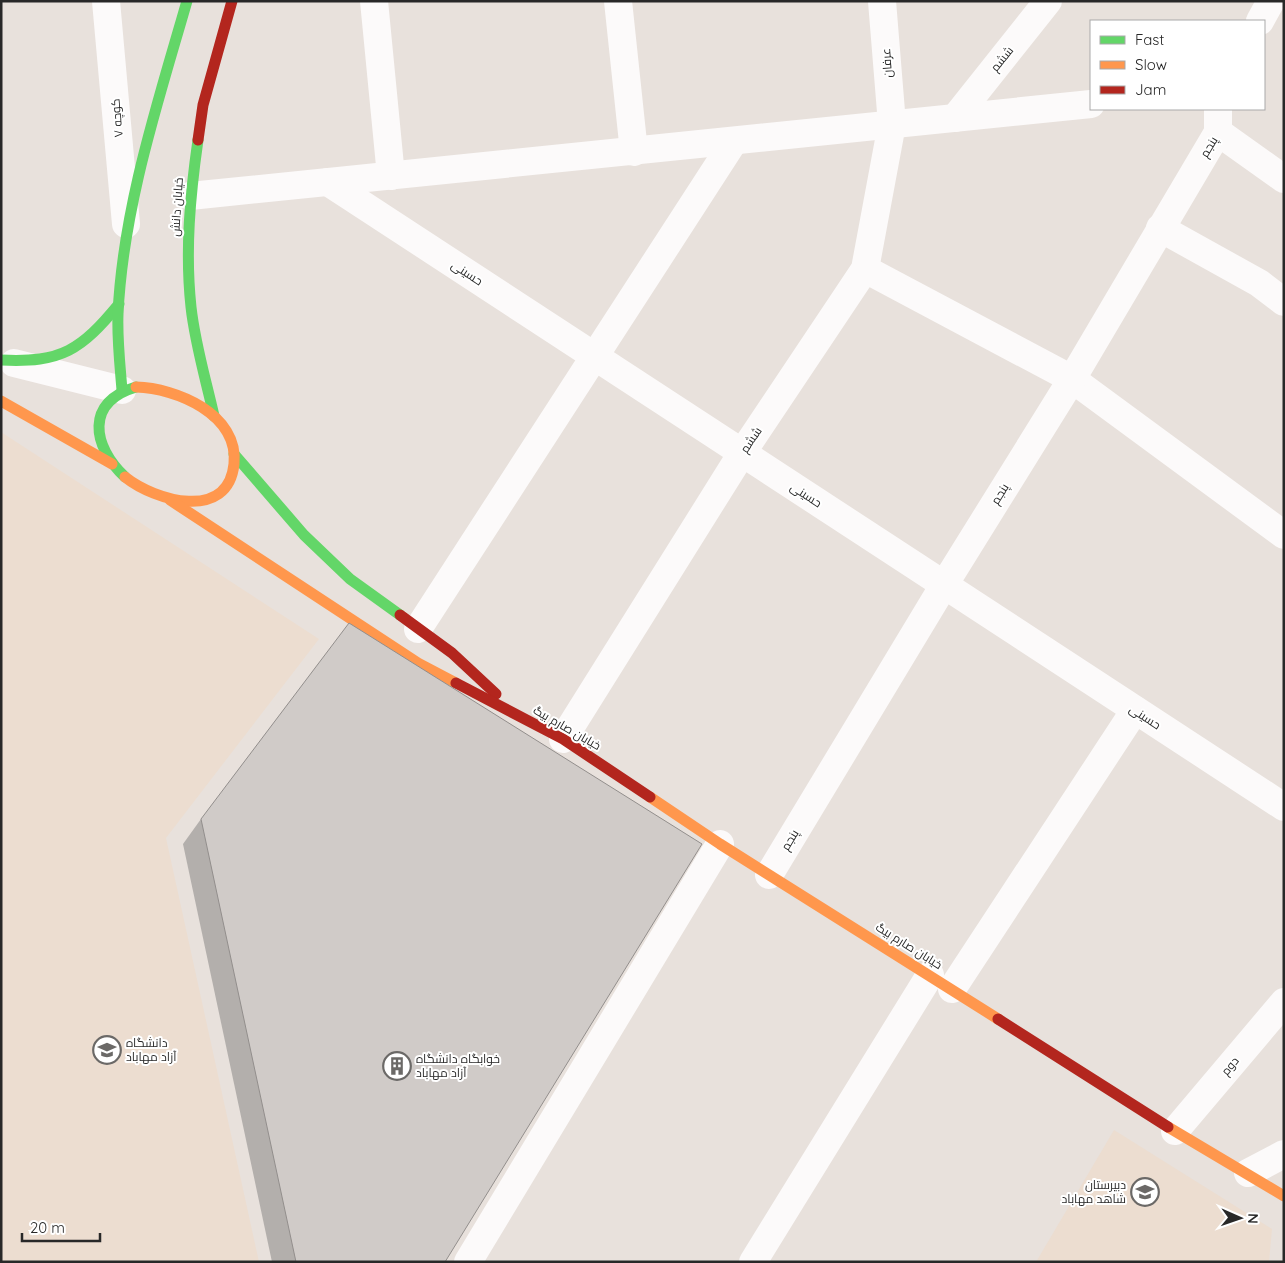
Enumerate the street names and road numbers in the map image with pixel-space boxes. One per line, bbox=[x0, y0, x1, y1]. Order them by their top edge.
street label: ششم bbox=[987, 43, 1017, 75]
street label: عرفان bbox=[878, 48, 895, 78]
street label: کوچه ۷ bbox=[107, 98, 128, 138]
street label: پنجم bbox=[1197, 133, 1223, 161]
street label: خیابان دانش bbox=[167, 177, 186, 237]
street label: حسینی bbox=[449, 257, 486, 288]
street label: ششم bbox=[736, 424, 766, 456]
street label: حسینی bbox=[788, 479, 825, 510]
street label: پنجم bbox=[987, 480, 1014, 508]
street label: حسینی bbox=[1127, 701, 1164, 732]
street label: خیابان صارم بیگ bbox=[530, 702, 604, 754]
street label: پنجم bbox=[778, 826, 804, 854]
street label: خیابان صارم بیگ bbox=[873, 919, 945, 973]
street label: دوم bbox=[1217, 1053, 1243, 1079]

